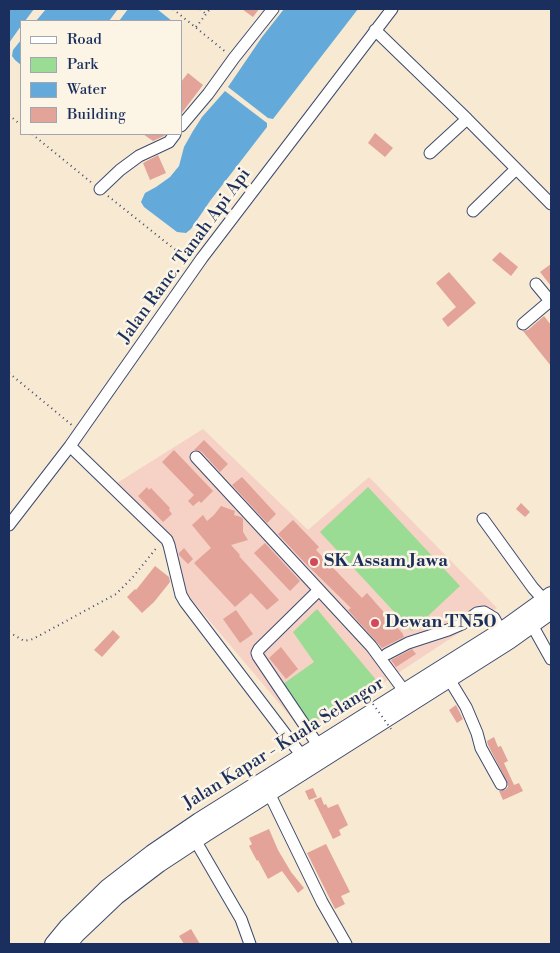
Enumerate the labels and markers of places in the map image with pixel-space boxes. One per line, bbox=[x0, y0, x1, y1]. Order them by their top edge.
place label: SK Assam Jawa bbox=[324, 551, 448, 573]
marker: SK Assam Jawa bbox=[308, 556, 320, 568]
place label: Dewan TN50 bbox=[385, 612, 497, 634]
marker: Dewan TN50 bbox=[369, 617, 381, 629]

